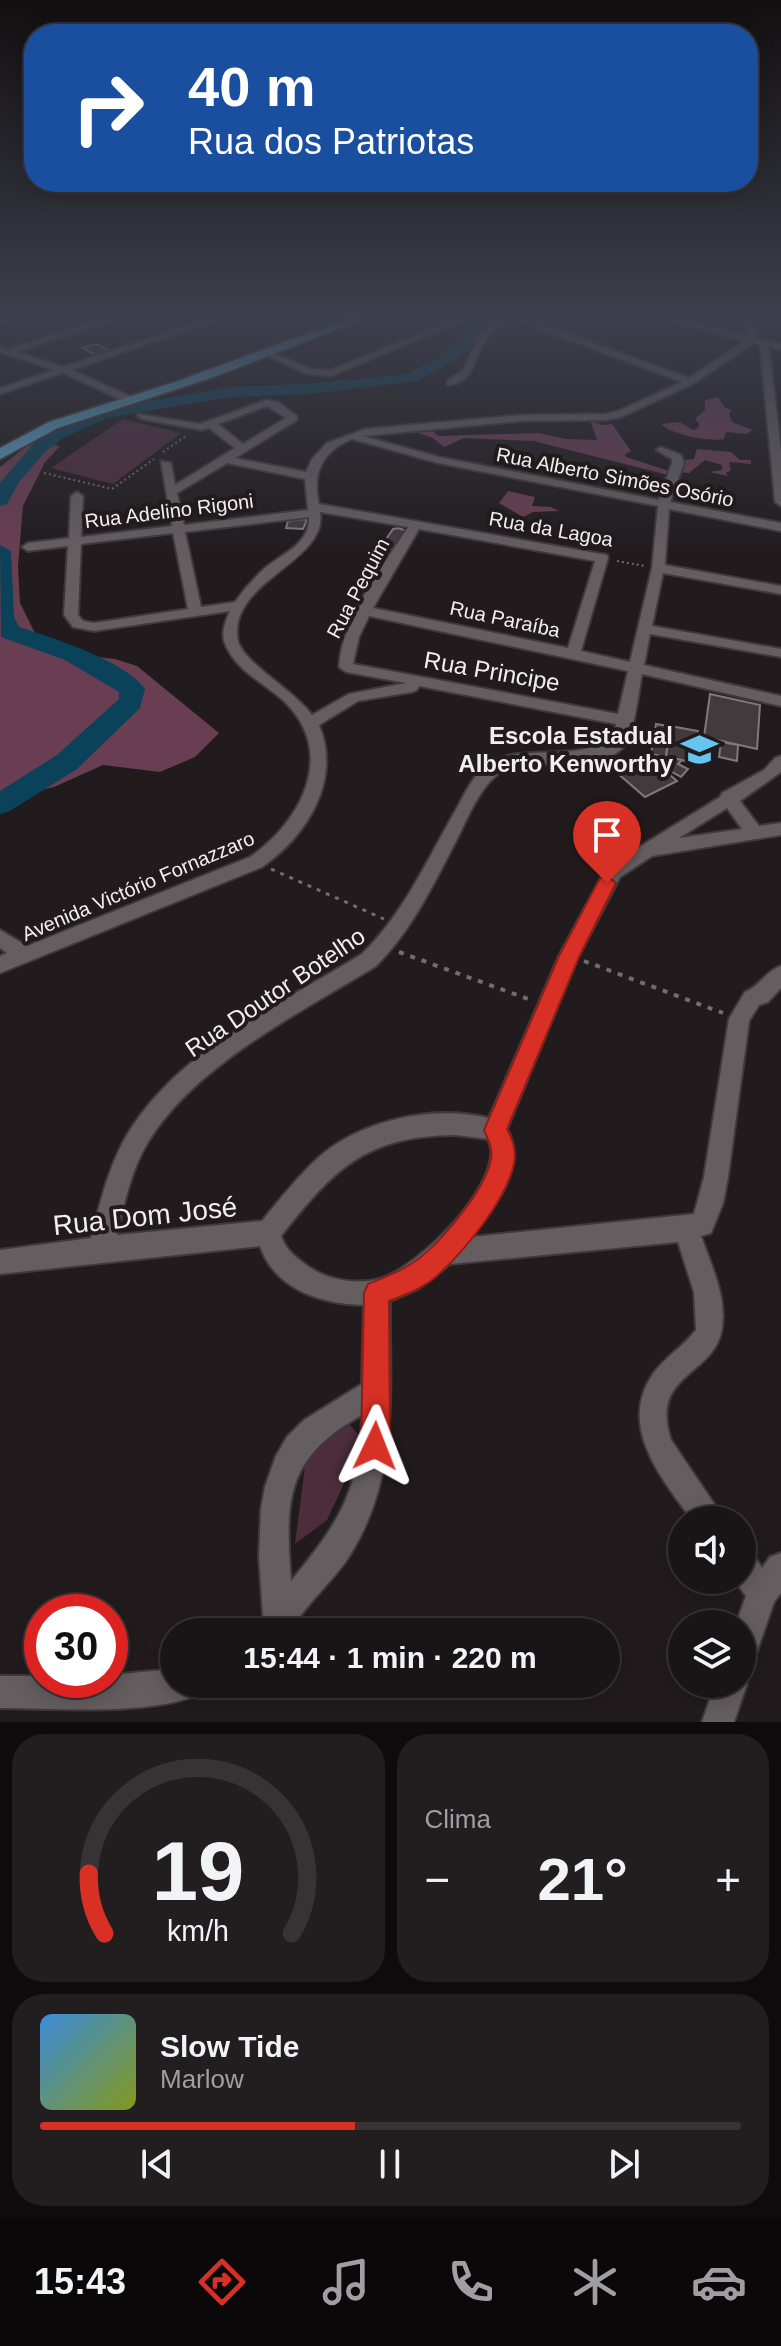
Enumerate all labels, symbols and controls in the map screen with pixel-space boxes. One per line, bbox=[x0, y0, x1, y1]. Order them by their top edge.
text: 40 m bbox=[188, 55, 316, 118]
icon: right bbox=[56, 56, 160, 160]
text: Rua dos Patriotas bbox=[188, 121, 474, 162]
street label: Rua Alberto Simões Osório bbox=[494, 443, 736, 511]
street label: Rua Adelino Rigoni bbox=[83, 490, 255, 532]
street label: Rua da Lagoa bbox=[487, 507, 616, 551]
street label: Rua Pequim bbox=[322, 534, 394, 642]
street label: Rua Paraíba bbox=[448, 597, 563, 642]
street label: Rua Principe bbox=[422, 646, 562, 696]
place label: Escola Estadual Alberto Kenworthy bbox=[458, 722, 674, 777]
school or university icon: Escola Estadual Alberto Kenworthy bbox=[680, 730, 718, 768]
pin bbox=[573, 801, 641, 883]
icon: arrive bbox=[585, 813, 629, 857]
street label: Avenida Victório Fornazzaro bbox=[18, 827, 258, 945]
street label: Rua Doutor Botelho bbox=[180, 922, 370, 1062]
street label: Rua Dom José bbox=[51, 1191, 239, 1241]
position arrow bbox=[333, 1404, 417, 1488]
map controls bbox=[668, 1506, 756, 1698]
button: sound bbox=[668, 1506, 756, 1594]
speed limit sign: 30 bbox=[24, 1594, 128, 1698]
button: layers bbox=[668, 1610, 756, 1698]
text: 15:44 · 1 min · 220 m bbox=[243, 1641, 537, 1674]
text: Clima bbox=[425, 1804, 491, 1834]
text: 19 bbox=[152, 1825, 245, 1918]
text: 21° bbox=[537, 1846, 628, 1913]
text: − bbox=[425, 1855, 450, 1904]
text: + bbox=[715, 1855, 741, 1904]
text: km/h bbox=[167, 1915, 229, 1947]
text: Slow Tide bbox=[160, 2030, 299, 2063]
text: Marlow bbox=[160, 2064, 244, 2094]
icon: previous bbox=[135, 2142, 179, 2186]
icon: pause bbox=[368, 2142, 412, 2186]
icon: next bbox=[602, 2142, 646, 2186]
icon: directions bbox=[194, 2254, 250, 2310]
icon: music bbox=[318, 2254, 374, 2310]
icon: phone bbox=[443, 2254, 499, 2310]
icon: climate bbox=[567, 2254, 623, 2310]
icon: car bbox=[691, 2254, 747, 2310]
text: 15:43 bbox=[34, 2261, 126, 2302]

